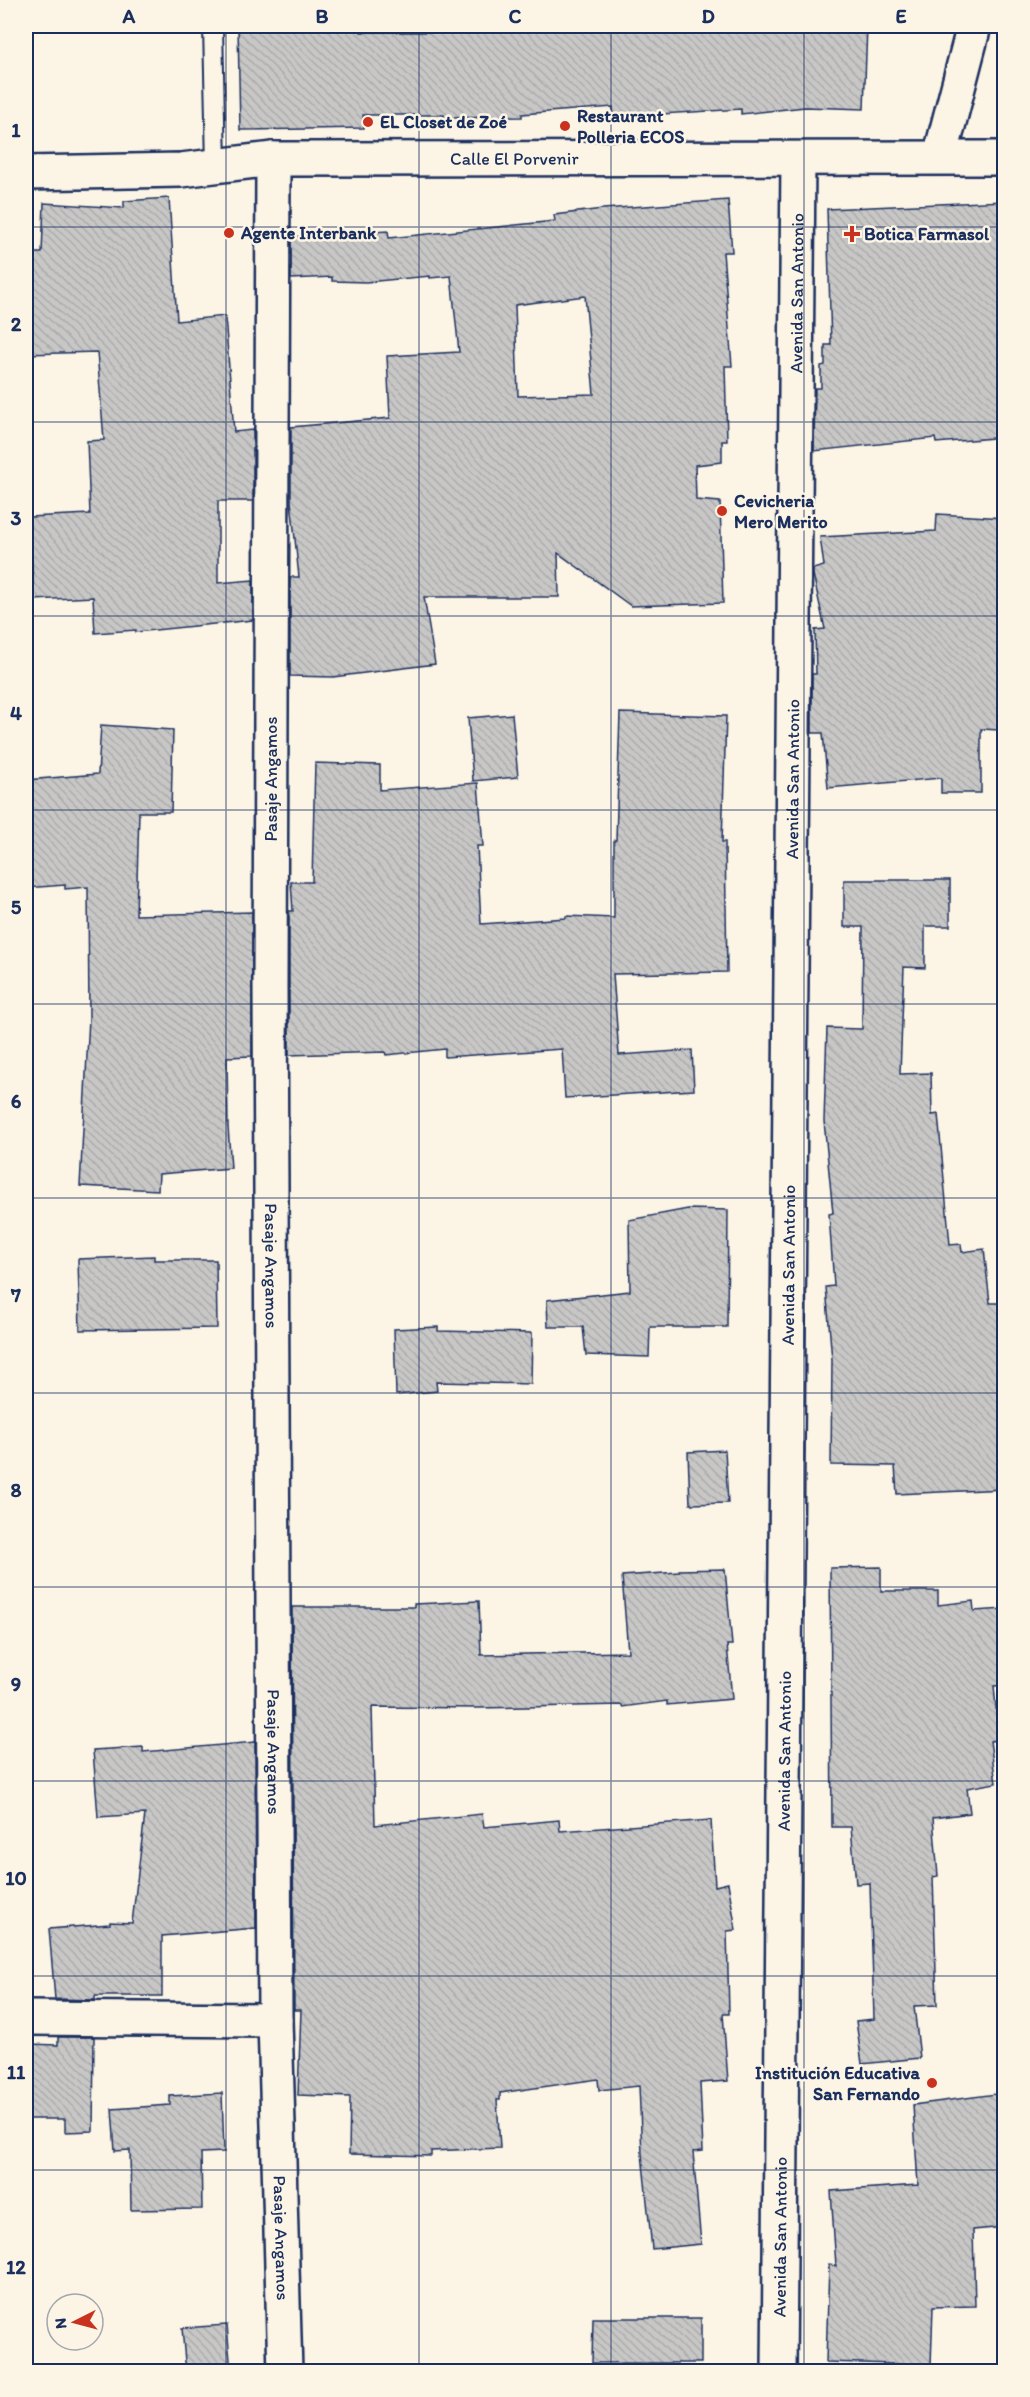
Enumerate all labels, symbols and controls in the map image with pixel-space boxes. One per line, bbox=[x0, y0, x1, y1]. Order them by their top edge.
text: A bbox=[122, 4, 136, 28]
text: B bbox=[316, 4, 329, 28]
text: C bbox=[509, 4, 522, 28]
text: D bbox=[701, 4, 715, 28]
text: E bbox=[895, 4, 907, 28]
place label: Restaurant Polleria ECOS bbox=[577, 105, 684, 148]
place label: EL Closet de Zoé bbox=[380, 111, 507, 133]
marker: EL Closet de Zoé bbox=[361, 115, 375, 129]
text: 1 bbox=[11, 118, 21, 142]
marker: Restaurant Polleria ECOS bbox=[558, 119, 572, 133]
street label: Calle El Porvenir bbox=[450, 148, 579, 170]
street label: Avenida San Antonio bbox=[785, 213, 809, 373]
place label: Agente Interbank bbox=[240, 222, 377, 244]
place label: Botica Farmasol bbox=[864, 223, 990, 245]
marker: Agente Interbank bbox=[222, 226, 236, 240]
marker: Botica Farmasol bbox=[845, 227, 859, 241]
text: 2 bbox=[11, 312, 22, 336]
place label: Cevicheria Mero Merito bbox=[734, 490, 828, 533]
marker: Cevicheria Mero Merito bbox=[715, 504, 729, 518]
text: 3 bbox=[11, 506, 22, 530]
street label: Avenida San Antonio bbox=[781, 699, 804, 859]
text: 4 bbox=[10, 701, 22, 725]
street label: Pasaje Angamos bbox=[260, 716, 282, 842]
text: 5 bbox=[11, 895, 22, 919]
text: 6 bbox=[11, 1089, 22, 1113]
street label: Avenida San Antonio bbox=[777, 1185, 800, 1345]
street label: Pasaje Angamos bbox=[260, 1203, 283, 1329]
text: 7 bbox=[10, 1283, 21, 1307]
text: 8 bbox=[11, 1478, 22, 1502]
street label: Avenida San Antonio bbox=[773, 1671, 796, 1831]
text: 9 bbox=[11, 1672, 21, 1696]
street label: Pasaje Angamos bbox=[262, 1689, 285, 1815]
text: 10 bbox=[5, 1866, 27, 1890]
text: 11 bbox=[7, 2060, 26, 2084]
place label: Institución Educativa San Fernando bbox=[755, 2062, 921, 2105]
marker: Institución Educativa San Fernando bbox=[925, 2076, 939, 2090]
street label: Avenida San Antonio bbox=[768, 2157, 792, 2317]
street label: Pasaje Angamos bbox=[268, 2175, 294, 2301]
text: 12 bbox=[6, 2255, 26, 2279]
north arrow bbox=[45, 2292, 105, 2352]
text: N bbox=[51, 2317, 71, 2330]

